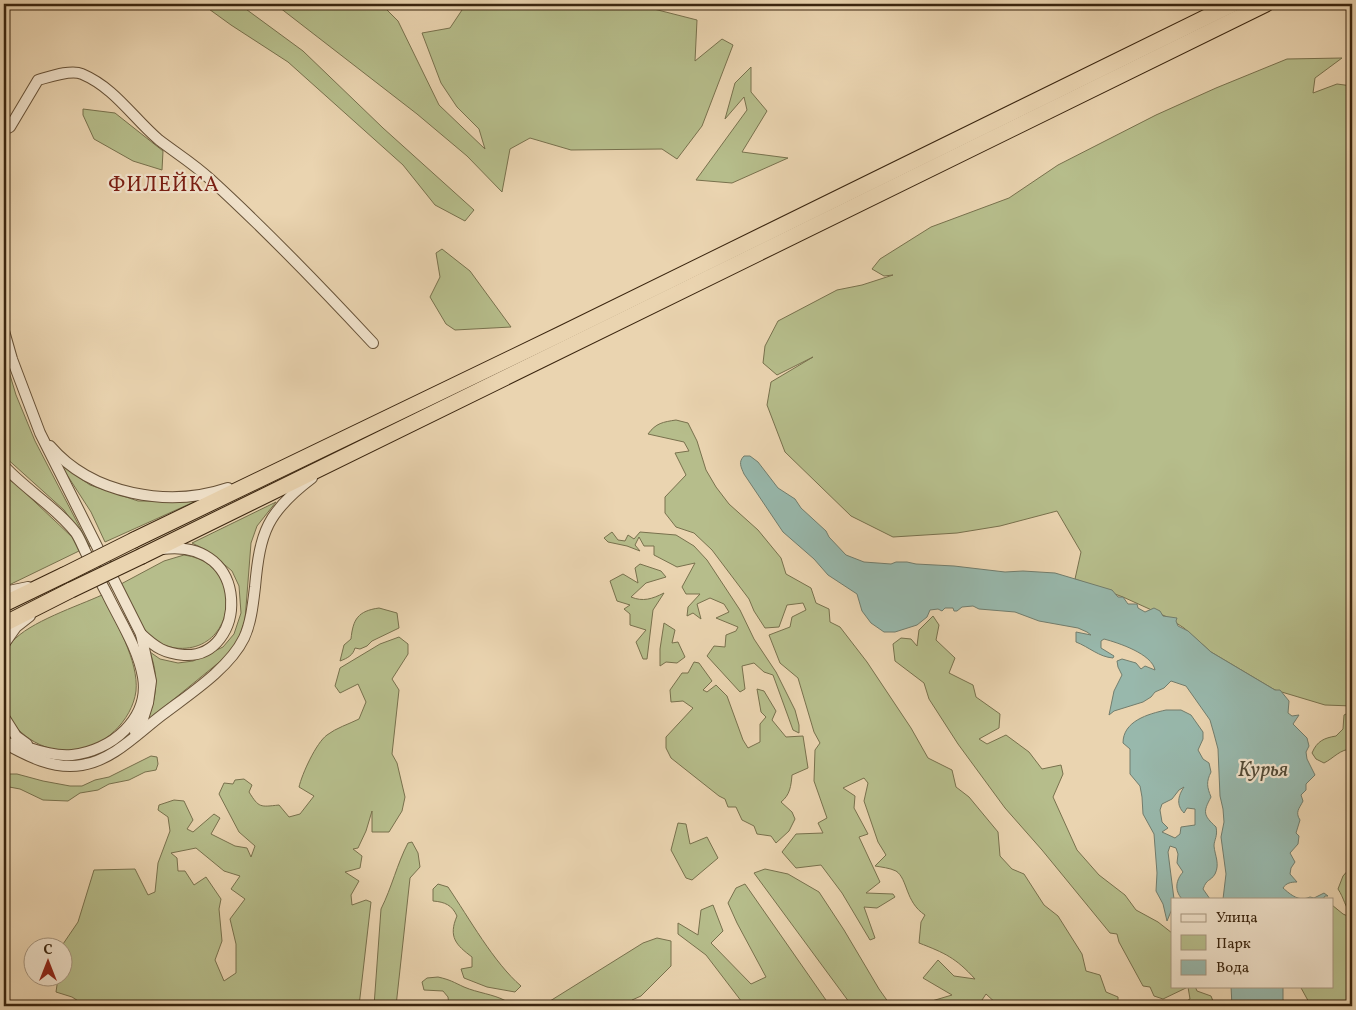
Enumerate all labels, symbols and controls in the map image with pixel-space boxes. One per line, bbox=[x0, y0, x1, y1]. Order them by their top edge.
district label: ФИЛЕЙКА bbox=[108, 171, 220, 200]
water label: Курья bbox=[1238, 756, 1288, 785]
legend bbox=[1171, 898, 1334, 988]
text: Улица bbox=[1216, 908, 1258, 929]
text: Парк bbox=[1216, 934, 1251, 955]
north arrow bbox=[22, 938, 72, 988]
text: С bbox=[43, 941, 53, 960]
text: Вода bbox=[1216, 958, 1249, 979]

